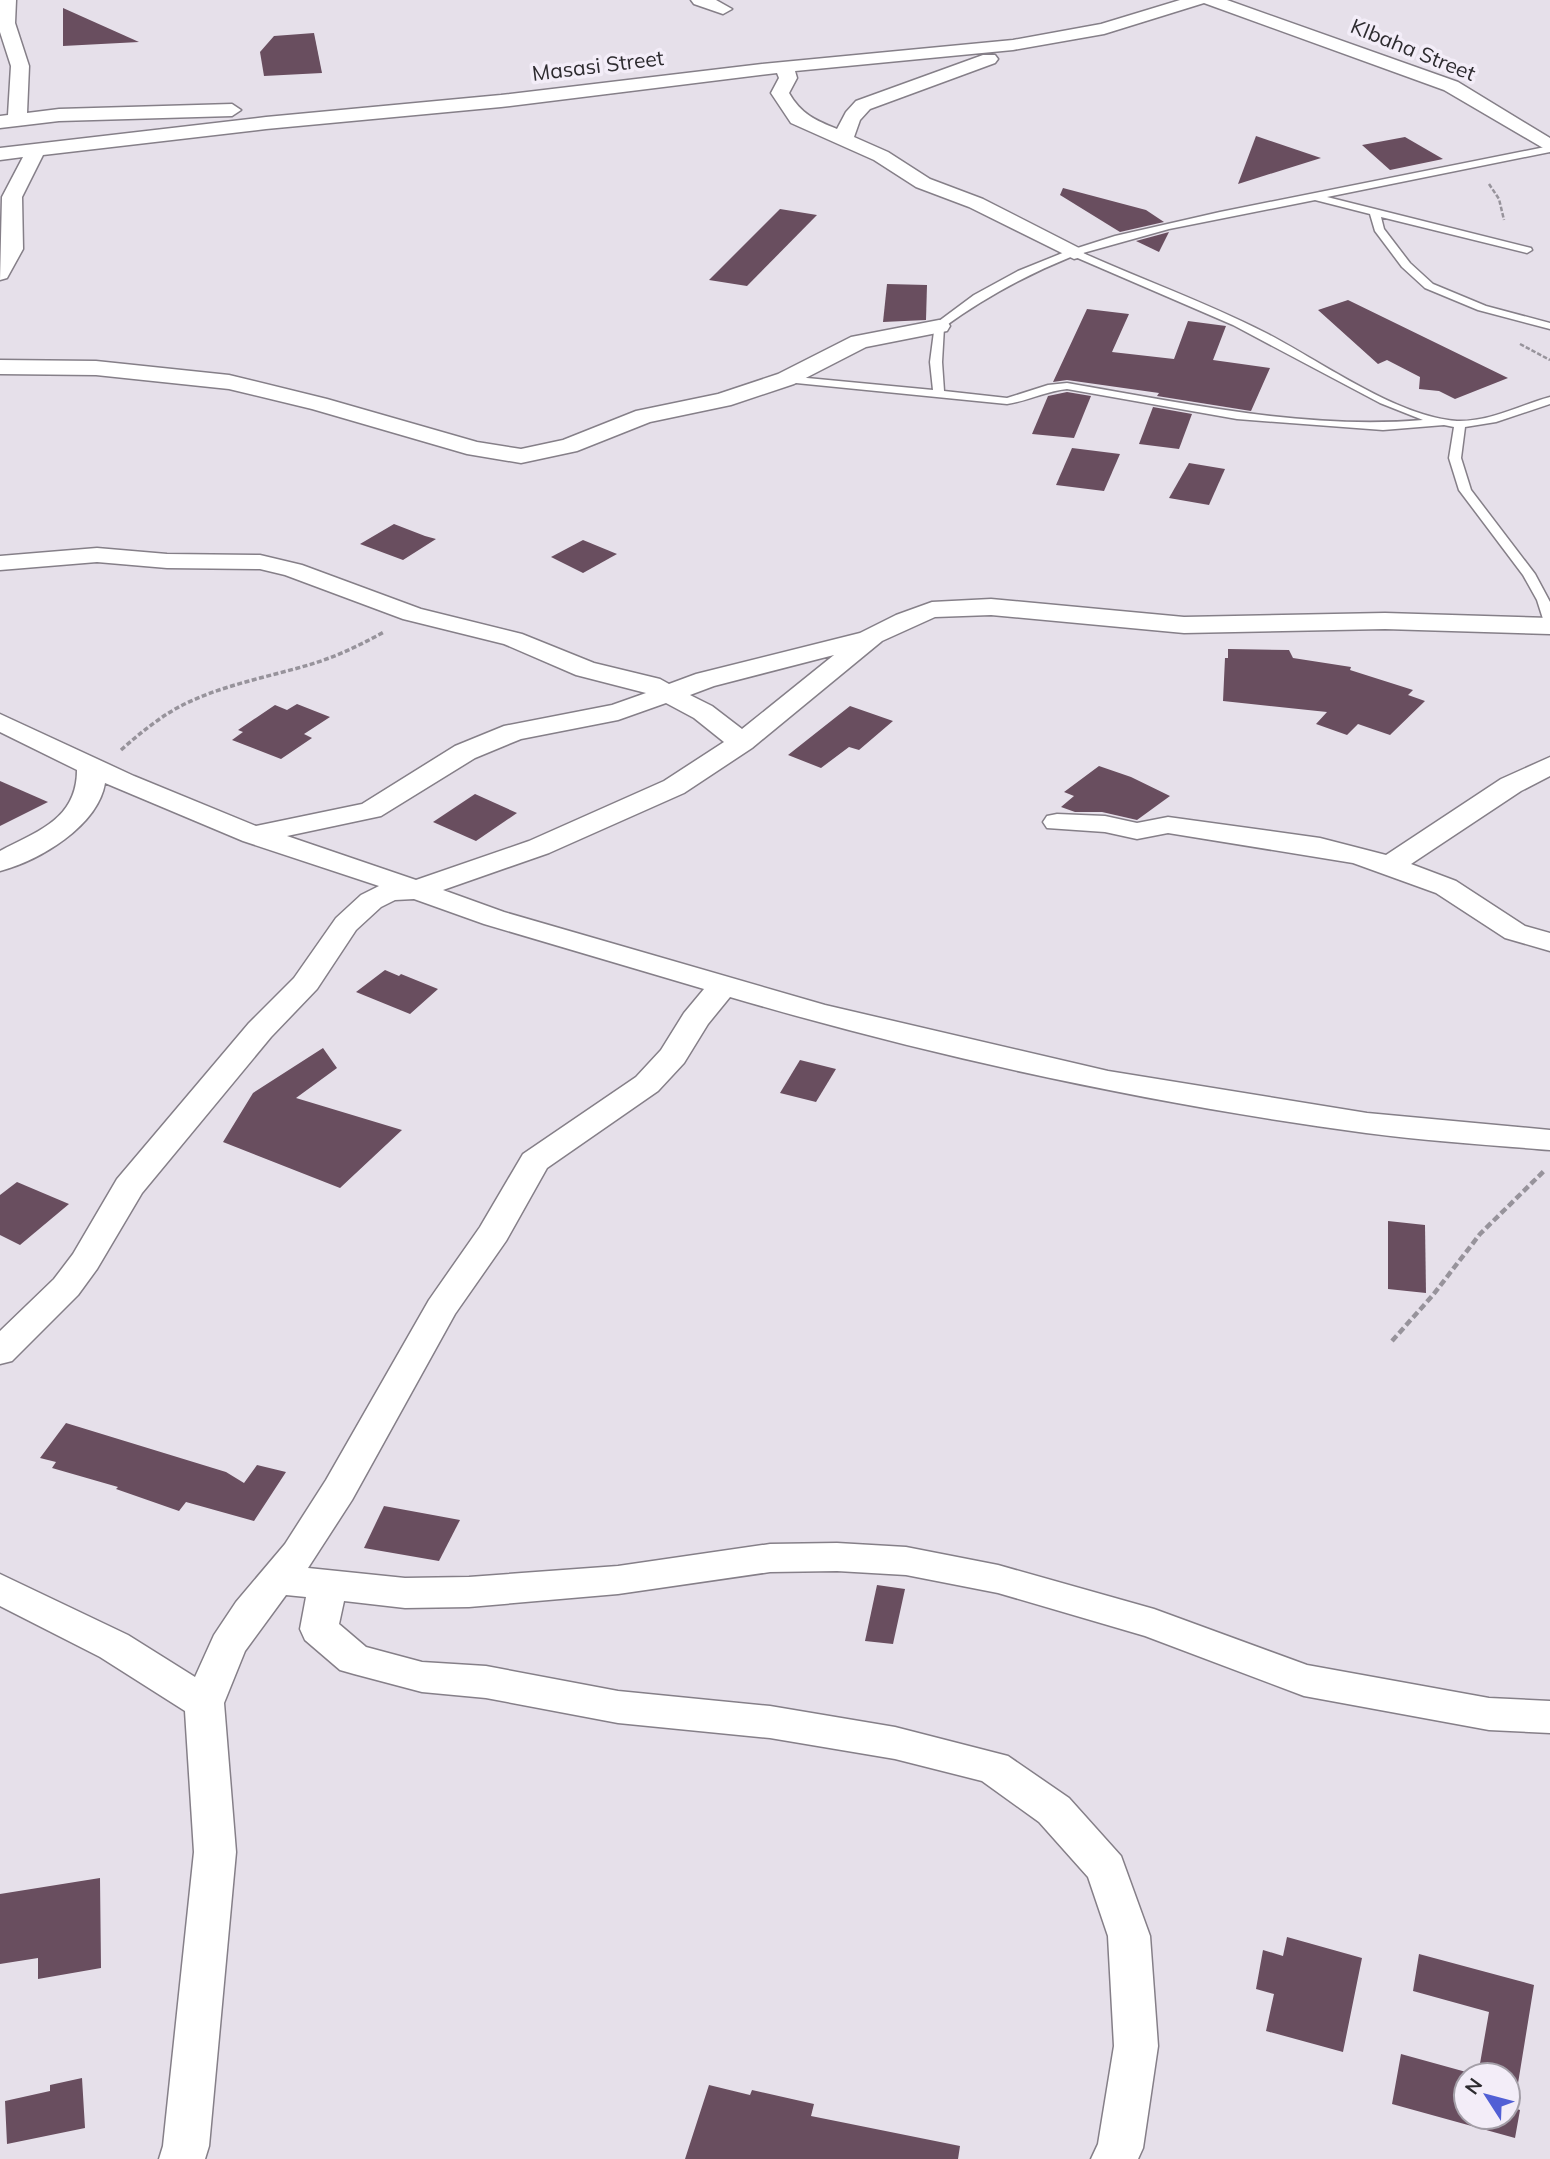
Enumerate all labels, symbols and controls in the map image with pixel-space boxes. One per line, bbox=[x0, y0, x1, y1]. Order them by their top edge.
street label: KIbaha Street bbox=[1347, 12, 1480, 86]
street label: Masasi Street bbox=[530, 44, 665, 86]
north arrow bbox=[1452, 2061, 1522, 2131]
text: N bbox=[1459, 2073, 1487, 2099]

